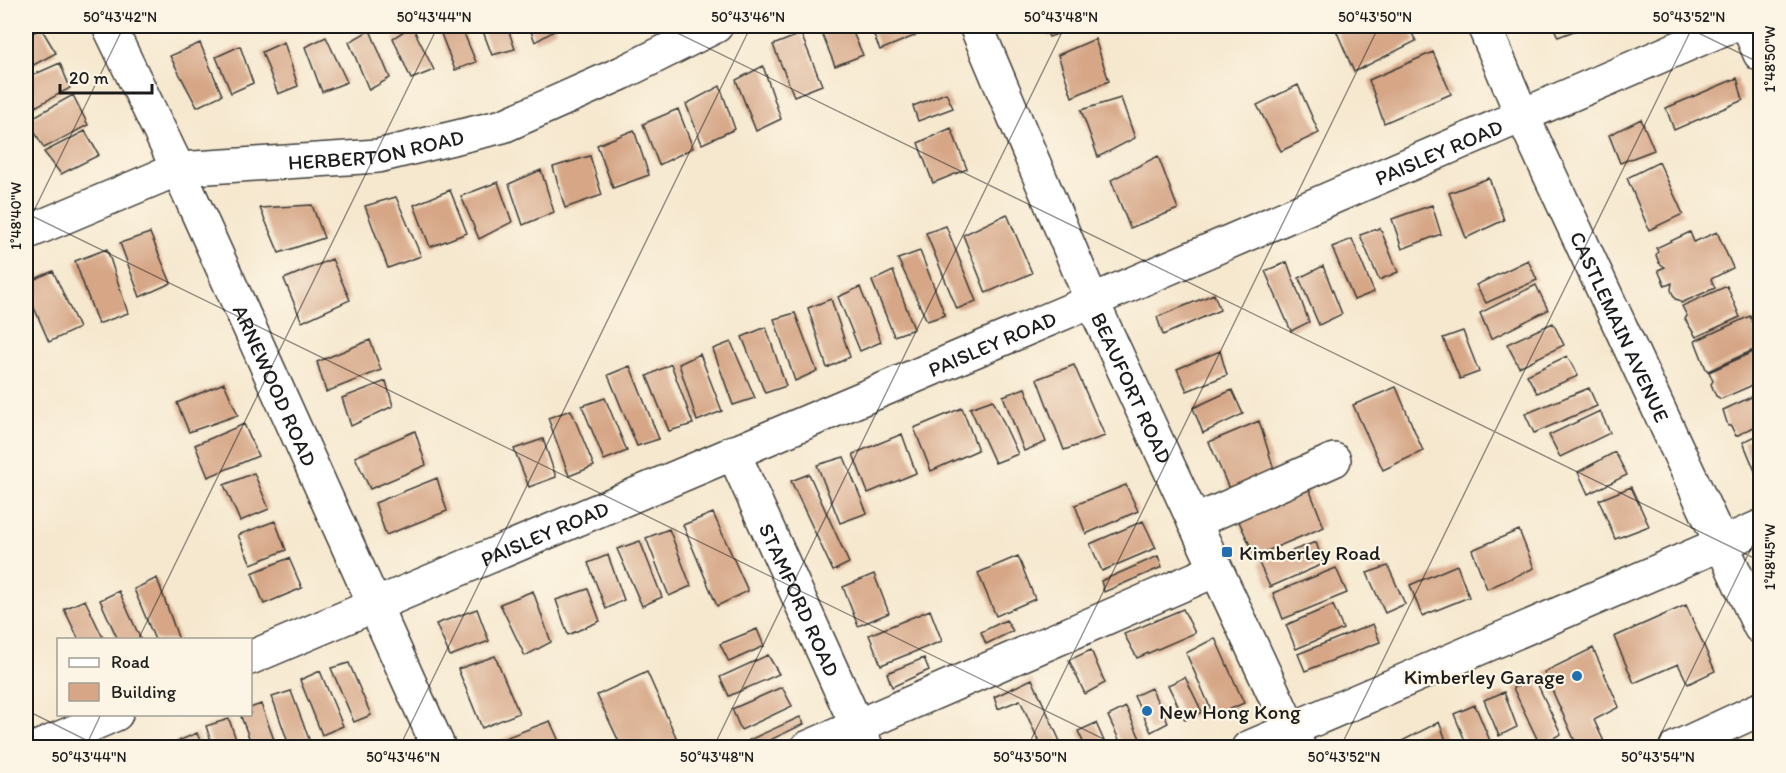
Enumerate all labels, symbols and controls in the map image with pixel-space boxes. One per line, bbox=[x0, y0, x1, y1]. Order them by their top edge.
text: 50°43'42"N bbox=[83, 8, 157, 26]
text: 50°43'44"N bbox=[396, 8, 472, 26]
text: 50°43'46"N bbox=[711, 8, 785, 26]
text: 50°43'48"N bbox=[1024, 8, 1098, 26]
text: 50°43'50"N bbox=[1338, 8, 1412, 26]
text: 50°43'52"N bbox=[1653, 8, 1725, 26]
text: 1°48'50"W bbox=[1761, 25, 1779, 92]
scale bar bbox=[60, 57, 152, 95]
text: 20 m bbox=[69, 67, 109, 89]
street label: PAISLEY ROAD bbox=[1371, 113, 1506, 190]
street label: HERBERTON ROAD bbox=[287, 123, 466, 174]
text: 1°48'40"W bbox=[7, 182, 25, 250]
street label: CASTLEMAIN AVENUE bbox=[1565, 227, 1675, 426]
street label: ARNEWOOD ROAD bbox=[228, 301, 323, 470]
street label: PAISLEY ROAD bbox=[924, 305, 1060, 382]
street label: BEAUFORT ROAD bbox=[1086, 308, 1178, 467]
street label: PAISLEY ROAD bbox=[477, 495, 612, 571]
street label: STAMFORD ROAD bbox=[754, 519, 845, 680]
text: 1°48'45"W bbox=[1761, 524, 1779, 590]
place label: Kimberley Road bbox=[1239, 540, 1381, 565]
marker: Kimberley Road bbox=[1220, 545, 1234, 559]
legend bbox=[57, 638, 252, 716]
text: Road bbox=[111, 651, 150, 673]
place label: Kimberley Garage bbox=[1404, 664, 1565, 689]
marker: Kimberley Garage bbox=[1570, 669, 1584, 683]
text: Building bbox=[111, 681, 177, 703]
place label: New Hong Kong bbox=[1159, 699, 1301, 724]
marker: New Hong Kong bbox=[1140, 704, 1154, 718]
text: 50°43'44"N bbox=[51, 748, 127, 766]
text: 50°43'46"N bbox=[366, 748, 440, 766]
text: 50°43'48"N bbox=[680, 748, 754, 766]
text: 50°43'50"N bbox=[993, 748, 1067, 766]
text: 50°43'52"N bbox=[1308, 748, 1380, 766]
text: 50°43'54"N bbox=[1621, 748, 1695, 766]

